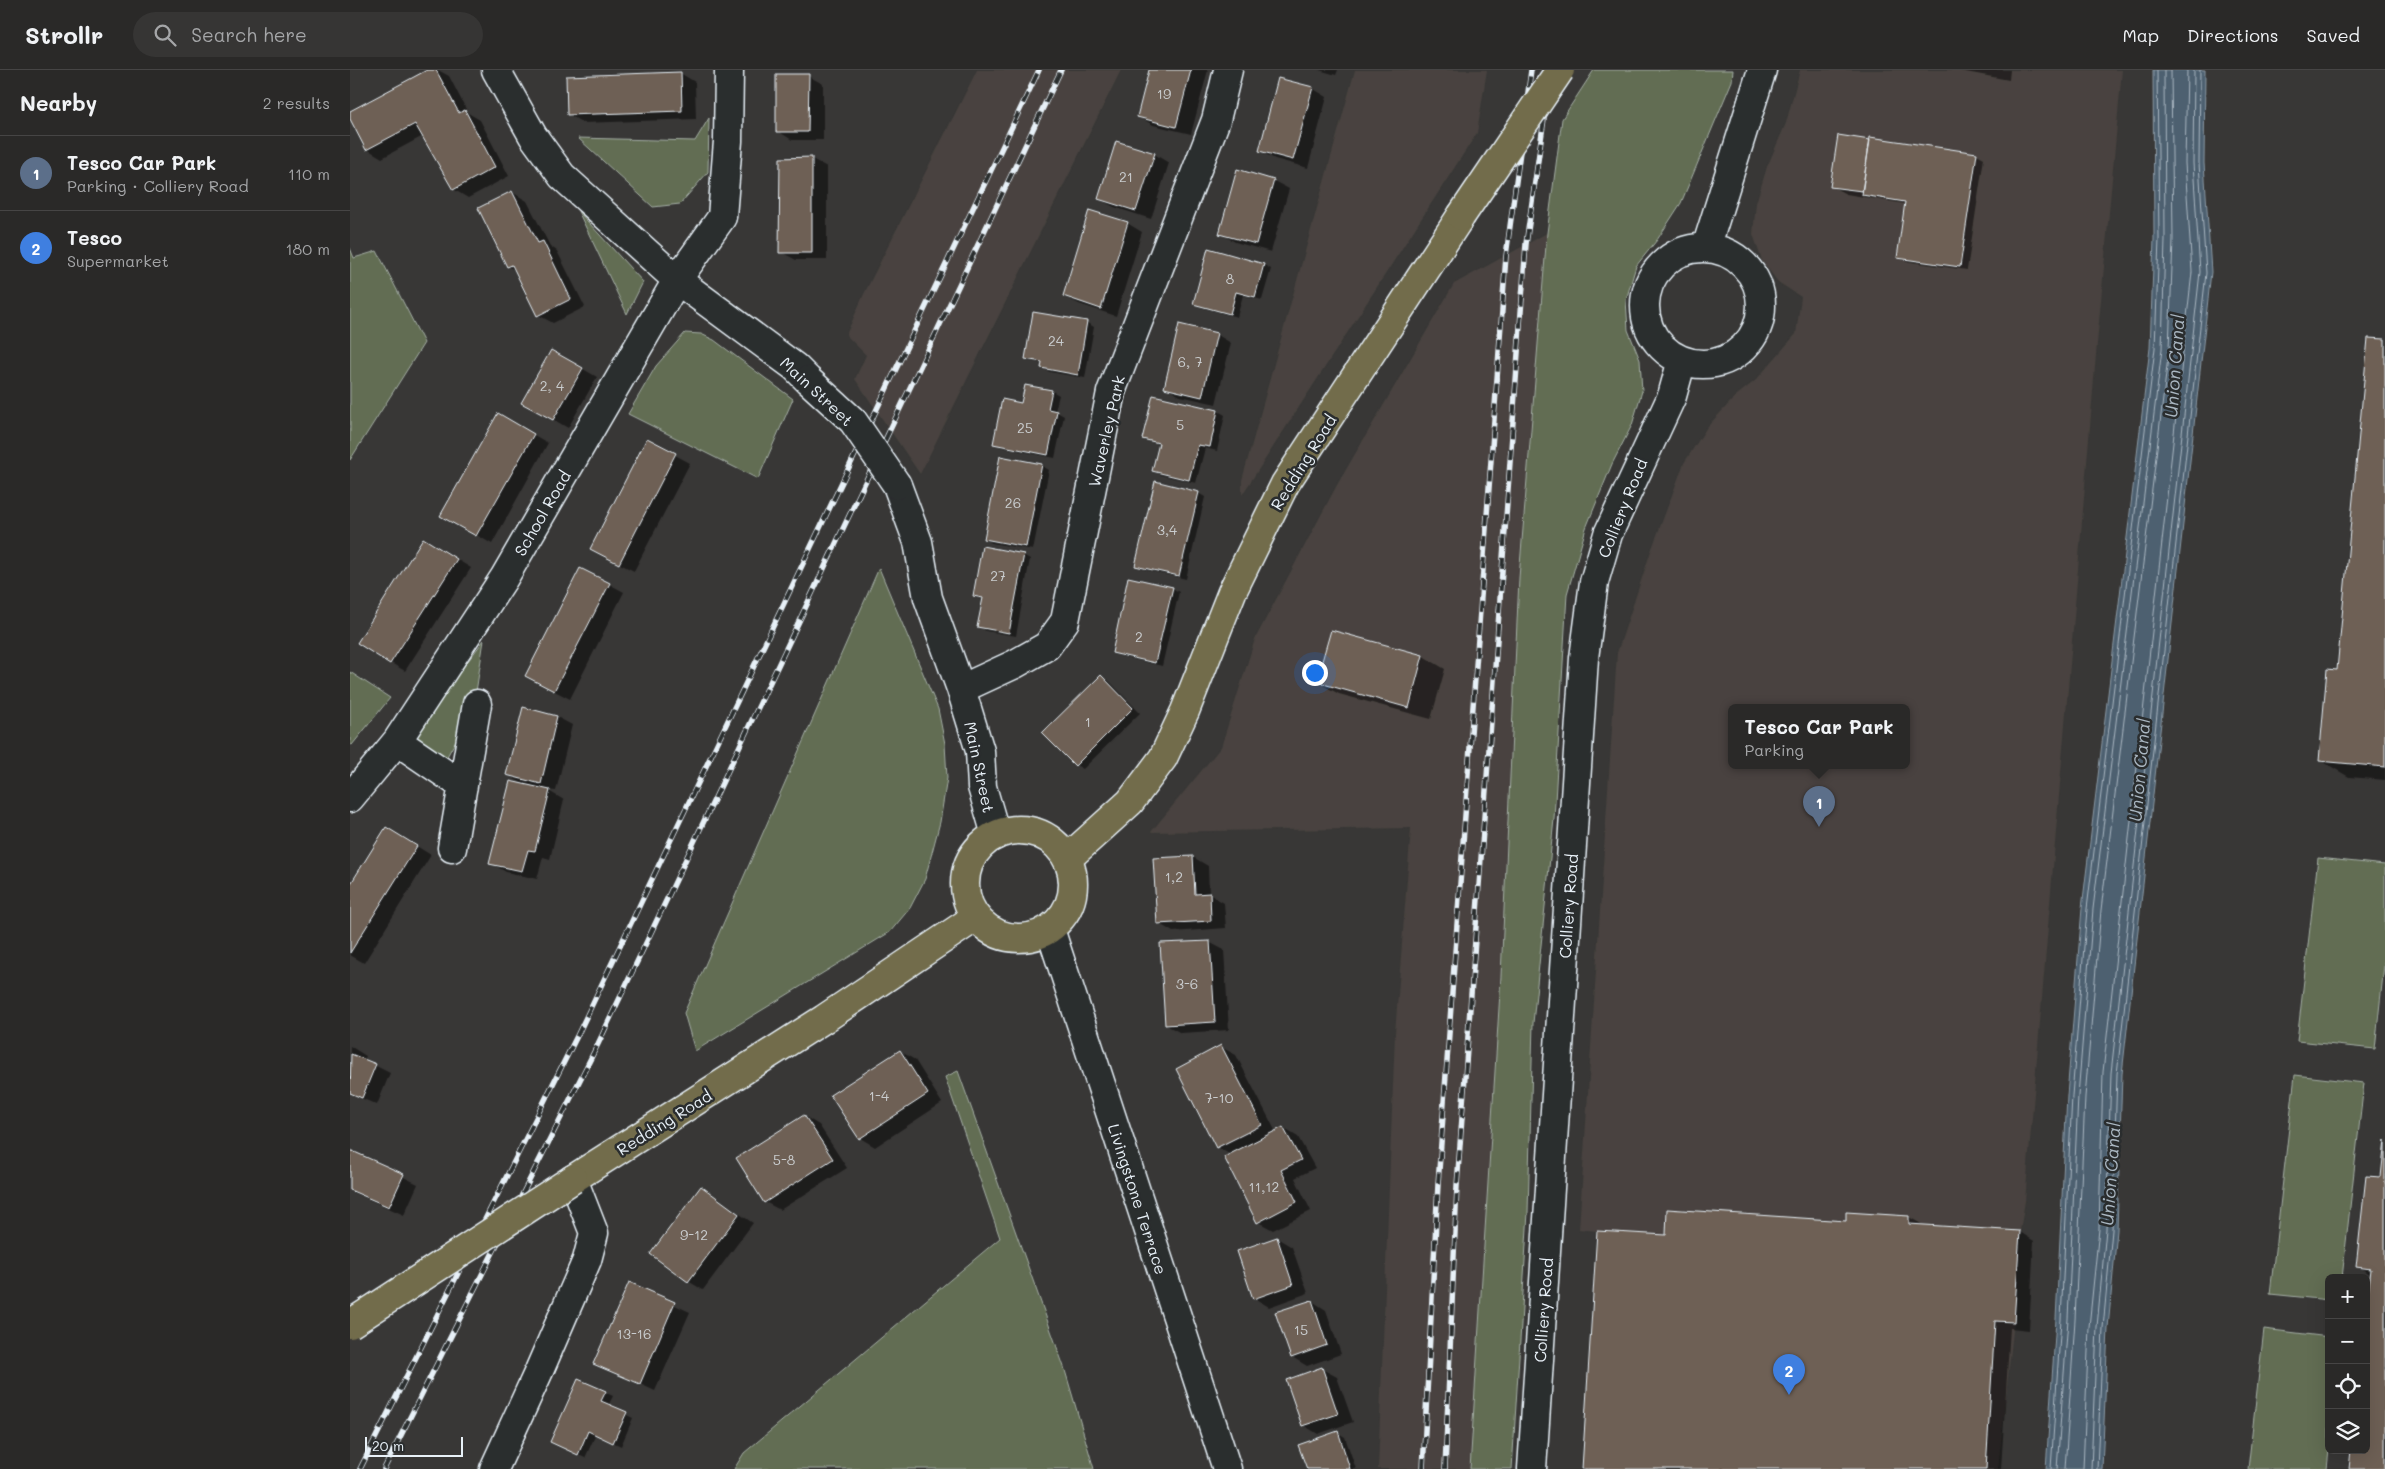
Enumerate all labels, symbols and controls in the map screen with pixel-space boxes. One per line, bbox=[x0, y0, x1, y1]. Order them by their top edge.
search box bbox=[133, 12, 483, 57]
text: Strollr bbox=[25, 19, 103, 50]
icon: search bbox=[151, 21, 179, 49]
text: Search here bbox=[191, 22, 307, 47]
text: Map bbox=[2122, 23, 2159, 47]
text: Directions bbox=[2187, 23, 2279, 47]
text: Saved bbox=[2307, 23, 2360, 47]
house number: 19 bbox=[1157, 84, 1171, 103]
text: Nearby bbox=[20, 89, 97, 116]
text: 2 results bbox=[263, 92, 330, 113]
text: Tesco Car Park bbox=[67, 150, 216, 175]
text: 1 bbox=[32, 163, 40, 184]
text: 110 m bbox=[288, 163, 330, 184]
house number: 21 bbox=[1119, 167, 1133, 186]
text: Parking · Colliery Road bbox=[67, 175, 249, 196]
text: Tesco bbox=[67, 225, 122, 250]
text: 2 bbox=[32, 238, 40, 259]
text: 180 m bbox=[285, 238, 330, 259]
text: Supermarket bbox=[67, 250, 169, 271]
house number: 8 bbox=[1226, 269, 1234, 288]
water label: Union Canal bbox=[2158, 313, 2190, 419]
house number: 24 bbox=[1048, 331, 1065, 350]
street label: Main Street bbox=[776, 352, 858, 430]
house number: 6, 7 bbox=[1178, 352, 1203, 371]
street label: Waverley Park bbox=[1083, 373, 1129, 489]
house number: 2, 4 bbox=[540, 376, 565, 395]
street label: Redding Road bbox=[1265, 410, 1341, 514]
house number: 5 bbox=[1176, 415, 1184, 434]
house number: 25 bbox=[1017, 418, 1033, 437]
street label: Colliery Road bbox=[1593, 455, 1651, 561]
street label: School Road bbox=[509, 466, 575, 560]
house number: 26 bbox=[1005, 493, 1021, 512]
house number: 3,4 bbox=[1157, 520, 1178, 539]
house number: 27 bbox=[990, 566, 1006, 585]
house number: 2 bbox=[1135, 627, 1143, 646]
your location bbox=[1302, 660, 1328, 686]
popup bbox=[1728, 704, 1910, 769]
house number: 1 bbox=[1085, 712, 1091, 731]
text: Tesco Car Park bbox=[1744, 714, 1894, 739]
water label: Union Canal bbox=[2123, 717, 2156, 823]
street label: Main Street bbox=[960, 720, 1000, 814]
text: Parking bbox=[1744, 739, 1804, 760]
pin: 1 bbox=[1803, 786, 1835, 827]
street label: Colliery Road bbox=[1554, 853, 1582, 959]
house number: 1,2 bbox=[1165, 867, 1183, 886]
house number: 3-6 bbox=[1176, 974, 1198, 993]
street label: Redding Road bbox=[612, 1084, 716, 1160]
house number: 1-4 bbox=[869, 1086, 890, 1105]
house number: 7-10 bbox=[1205, 1088, 1234, 1107]
street label: Livingstone Terrace bbox=[1104, 1121, 1172, 1277]
water label: Union Canal bbox=[2094, 1121, 2126, 1227]
house number: 5-8 bbox=[773, 1150, 795, 1169]
house number: 11,12 bbox=[1249, 1177, 1279, 1196]
house number: 9-12 bbox=[680, 1225, 708, 1244]
street label: Colliery Road bbox=[1529, 1257, 1557, 1363]
map controls bbox=[2325, 1274, 2370, 1454]
button: + bbox=[2325, 1274, 2370, 1319]
button: − bbox=[2325, 1319, 2370, 1364]
house number: 15 bbox=[1294, 1320, 1308, 1339]
house number: 13-16 bbox=[616, 1324, 652, 1343]
pin: 2 bbox=[1773, 1354, 1805, 1395]
button: locate bbox=[2325, 1364, 2370, 1409]
button: layers bbox=[2325, 1409, 2370, 1454]
scale bar bbox=[365, 1434, 462, 1457]
text: 20 m bbox=[372, 1436, 404, 1455]

